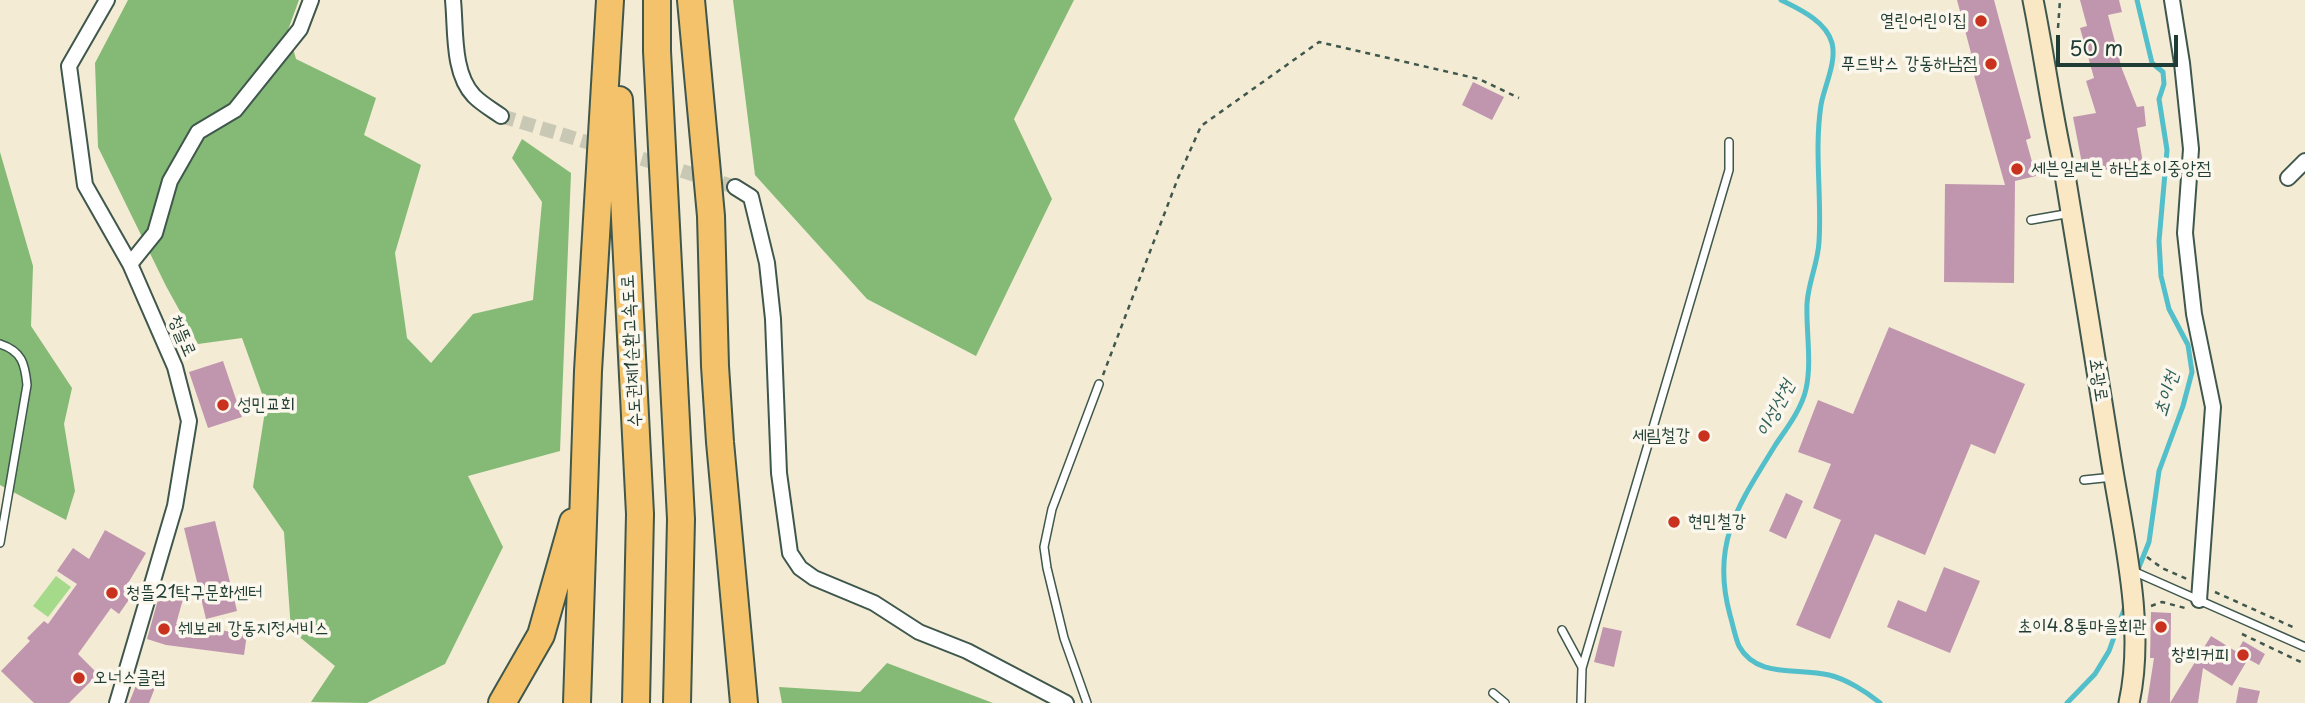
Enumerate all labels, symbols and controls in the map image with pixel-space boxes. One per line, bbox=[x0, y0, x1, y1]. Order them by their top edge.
place label: 열린어린이집 bbox=[1880, 10, 1967, 32]
marker: 열린어린이집 bbox=[1973, 13, 1989, 29]
scale bar bbox=[2060, 21, 2182, 65]
text: 50 m bbox=[2069, 31, 2123, 63]
place label: 푸드박스 강동하남점 bbox=[1841, 53, 1977, 75]
marker: 푸드박스 강동하남점 bbox=[1983, 56, 1999, 72]
place label: 세븐일레븐 하남초이중앙점 bbox=[2031, 158, 2211, 180]
marker: 세븐일레븐 하남초이중앙점 bbox=[2009, 161, 2025, 177]
street label: 수도권제1순환고속도로 bbox=[617, 274, 647, 428]
street label: 청뜰로 bbox=[164, 312, 200, 360]
street label: 초광로 bbox=[2084, 357, 2112, 403]
water label: 초이천 bbox=[2150, 369, 2184, 419]
water label: 이성산천 bbox=[1752, 377, 1800, 441]
place label: 성민교회 bbox=[237, 394, 295, 416]
marker: 성민교회 bbox=[215, 397, 231, 413]
place label: 세림철강 bbox=[1632, 425, 1690, 447]
marker: 세림철강 bbox=[1696, 428, 1712, 444]
place label: 현민철강 bbox=[1688, 511, 1746, 533]
marker: 현민철강 bbox=[1666, 514, 1682, 530]
place label: 청뜰21탁구문화센터 bbox=[126, 582, 263, 604]
marker: 청뜰21탁구문화센터 bbox=[104, 585, 120, 601]
place label: 초이4.8통마을회관 bbox=[2018, 616, 2147, 638]
place label: 쉐보레 강동지정서비스 bbox=[178, 618, 329, 640]
marker: 초이4.8통마을회관 bbox=[2153, 619, 2169, 635]
marker: 쉐보레 강동지정서비스 bbox=[156, 621, 172, 637]
place label: 창희커피 bbox=[2171, 644, 2229, 666]
marker: 창희커피 bbox=[2235, 647, 2251, 663]
place label: 오너스클럽 bbox=[93, 667, 165, 689]
marker: 오너스클럽 bbox=[71, 670, 87, 686]

